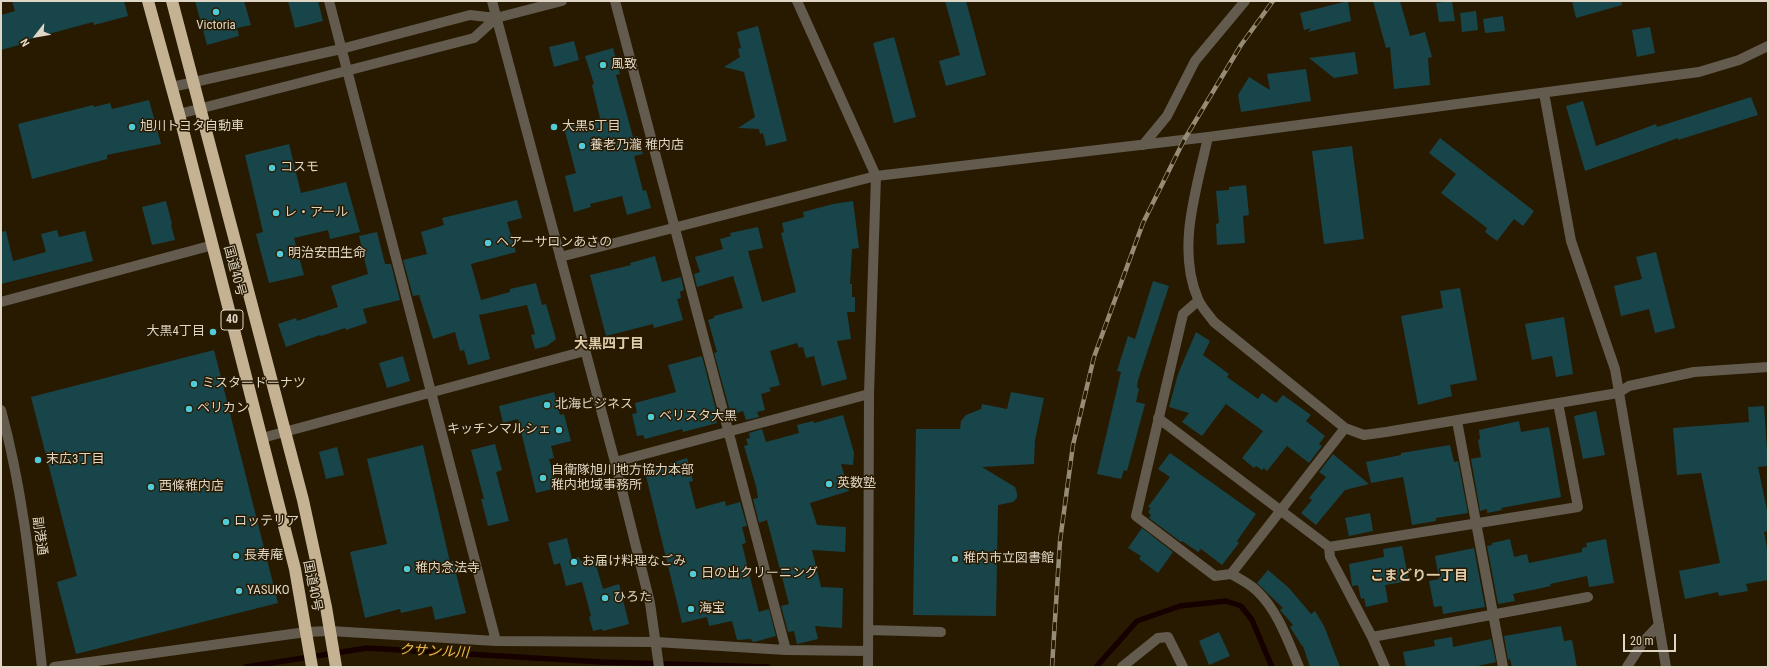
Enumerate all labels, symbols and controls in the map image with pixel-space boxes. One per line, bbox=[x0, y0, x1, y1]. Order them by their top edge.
marker: Victoria bbox=[211, 7, 221, 17]
north arrow bbox=[16, 16, 56, 56]
place label: Victoria bbox=[196, 18, 236, 34]
text: N bbox=[18, 36, 33, 49]
place label: 風致 bbox=[611, 57, 637, 73]
marker: 風致 bbox=[598, 60, 608, 70]
place label: 旭川トヨタ自動車 bbox=[140, 119, 244, 135]
place label: 大黒5丁目 bbox=[562, 119, 620, 135]
marker: 旭川トヨタ自動車 bbox=[127, 122, 137, 132]
marker: 大黒5丁目 bbox=[549, 122, 559, 132]
place label: 養老乃瀧 稚内店 bbox=[590, 138, 684, 154]
marker: 養老乃瀧 稚内店 bbox=[577, 141, 587, 151]
place label: コスモ bbox=[280, 160, 319, 176]
marker: コスモ bbox=[267, 163, 277, 173]
place label: レ・アール bbox=[284, 205, 348, 221]
marker: レ・アール bbox=[271, 208, 281, 218]
place label: ヘアーサロンあさの bbox=[496, 235, 612, 251]
marker: ヘアーサロンあさの bbox=[483, 238, 493, 248]
street label: 国道40号 bbox=[220, 244, 248, 298]
place label: 明治安田生命 bbox=[288, 246, 366, 262]
marker: 明治安田生命 bbox=[275, 249, 285, 259]
road number: 40 bbox=[221, 310, 243, 330]
place label: 大黒4丁目 bbox=[147, 324, 205, 340]
marker: 大黒4丁目 bbox=[208, 327, 218, 337]
district label: 大黒四丁目 bbox=[574, 336, 644, 352]
place label: ミスタードーナツ bbox=[202, 376, 306, 392]
marker: ミスタードーナツ bbox=[189, 379, 199, 389]
place label: 北海ビジネス bbox=[555, 397, 633, 413]
marker: 北海ビジネス bbox=[542, 400, 552, 410]
place label: ペリカン bbox=[197, 401, 249, 417]
marker: ペリカン bbox=[184, 404, 194, 414]
place label: ベリスタ大黒 bbox=[659, 409, 737, 425]
marker: ベリスタ大黒 bbox=[646, 412, 656, 422]
place label: キッチンマルシェ bbox=[447, 422, 551, 438]
marker: キッチンマルシェ bbox=[554, 425, 564, 435]
place label: 末広3丁目 bbox=[46, 452, 104, 468]
marker: 末広3丁目 bbox=[33, 455, 43, 465]
place label: 自衛隊旭川地方協力本部 稚内地域事務所 bbox=[551, 463, 694, 494]
marker: 自衛隊旭川地方協力本部 稚内地域事務所 bbox=[538, 473, 548, 483]
place label: 英数塾 bbox=[837, 476, 876, 492]
place label: 西條稚内店 bbox=[159, 479, 224, 495]
marker: 英数塾 bbox=[824, 479, 834, 489]
marker: 西條稚内店 bbox=[146, 482, 156, 492]
place label: ロッテリア bbox=[234, 514, 299, 530]
street label: 副港通 bbox=[29, 516, 49, 556]
marker: ロッテリア bbox=[221, 517, 231, 527]
place label: 長寿庵 bbox=[244, 548, 283, 564]
marker: 長寿庵 bbox=[231, 551, 241, 561]
place label: 稚内市立図書館 bbox=[963, 551, 1054, 567]
place label: お届け料理なごみ bbox=[582, 554, 686, 570]
marker: 稚内市立図書館 bbox=[950, 554, 960, 564]
marker: お届け料理なごみ bbox=[569, 557, 579, 567]
street label: 国道40号 bbox=[299, 559, 325, 613]
place label: 稚内念法寺 bbox=[415, 561, 480, 577]
marker: 稚内念法寺 bbox=[402, 564, 412, 574]
place label: 日の出クリーニング bbox=[701, 566, 818, 582]
district label: こまどり一丁目 bbox=[1370, 568, 1468, 584]
marker: 日の出クリーニング bbox=[688, 569, 698, 579]
place label: YASUKO bbox=[247, 583, 289, 599]
marker: YASUKO bbox=[234, 586, 244, 596]
place label: ひろた bbox=[613, 590, 652, 606]
marker: ひろた bbox=[600, 593, 610, 603]
place label: 海宝 bbox=[699, 601, 725, 617]
marker: 海宝 bbox=[686, 604, 696, 614]
scale bar bbox=[1625, 626, 1678, 652]
text: 20 m bbox=[1630, 634, 1654, 648]
water label: クサンル川 bbox=[399, 642, 469, 662]

